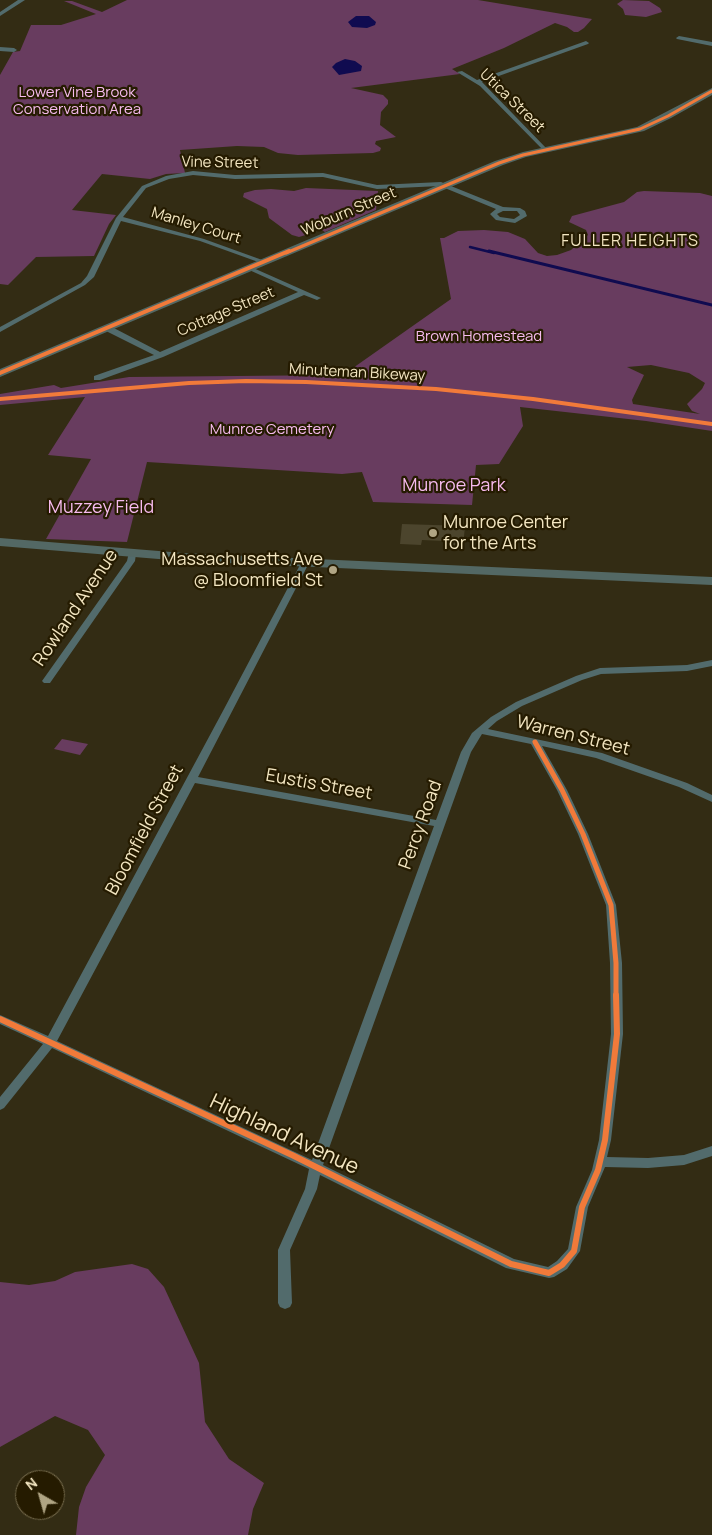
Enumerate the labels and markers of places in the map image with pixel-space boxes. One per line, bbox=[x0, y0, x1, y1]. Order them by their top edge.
place label: Munroe Center for the Arts bbox=[443, 512, 568, 554]
marker: Munroe Center for the Arts bbox=[427, 527, 439, 539]
place label: Massachusetts Ave @ Bloomfield St bbox=[161, 549, 323, 592]
marker: Massachusetts Ave @ Bloomfield St bbox=[327, 564, 339, 576]

